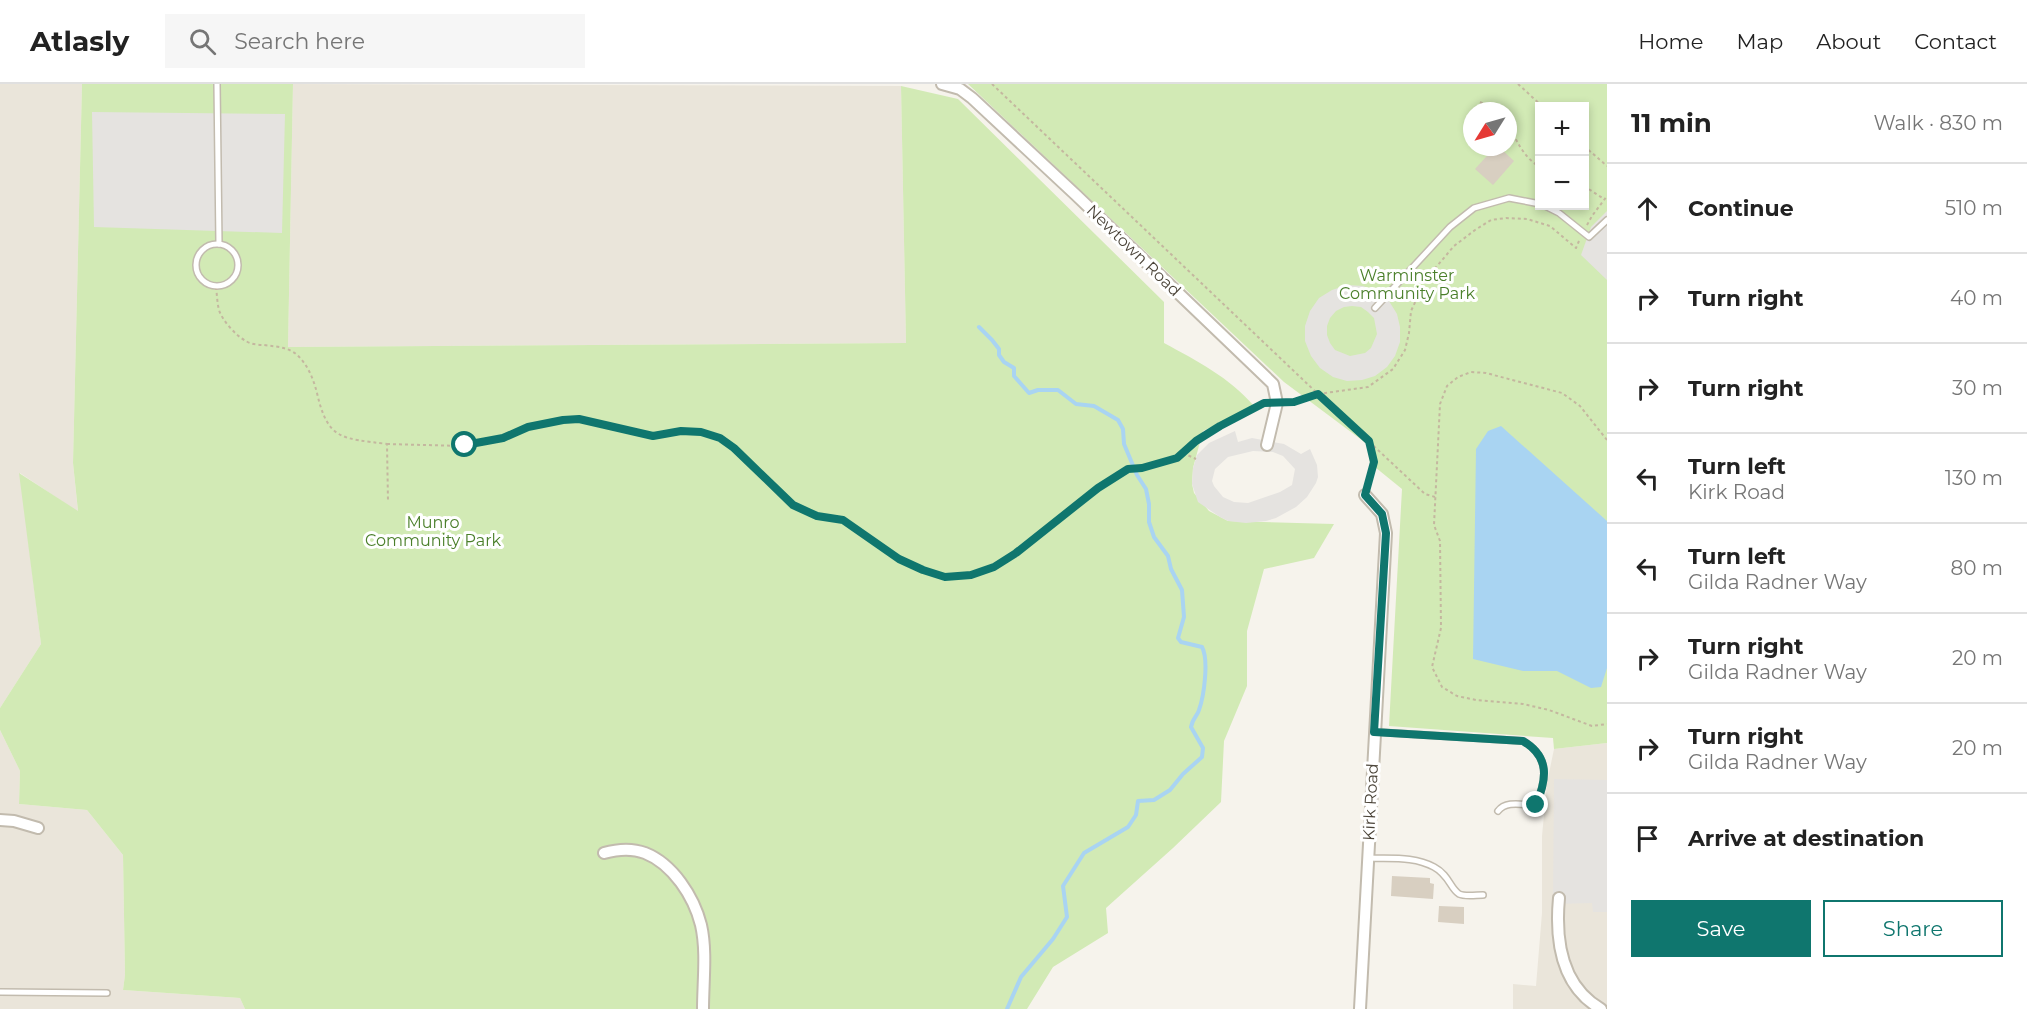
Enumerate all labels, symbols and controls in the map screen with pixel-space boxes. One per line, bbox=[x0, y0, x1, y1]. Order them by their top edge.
search box bbox=[165, 14, 585, 68]
text: Atlasly bbox=[30, 24, 129, 58]
icon: search bbox=[186, 25, 219, 58]
text: Search here bbox=[234, 28, 365, 55]
text: Home bbox=[1638, 29, 1703, 54]
text: Map bbox=[1736, 29, 1783, 54]
text: About bbox=[1816, 29, 1881, 54]
text: Contact bbox=[1914, 29, 1997, 54]
north arrow bbox=[1463, 102, 1517, 156]
map controls bbox=[1535, 102, 1589, 210]
button: + bbox=[1535, 102, 1589, 156]
text: 11 min bbox=[1631, 107, 1712, 139]
text: Walk · 830 m bbox=[1873, 111, 2003, 135]
button: − bbox=[1535, 156, 1589, 210]
icon: ahead bbox=[1631, 192, 1664, 225]
text: Continue bbox=[1688, 195, 1794, 222]
text: 510 m bbox=[1945, 196, 2003, 220]
street label: Newtown Road bbox=[1083, 201, 1185, 300]
park label: Warminster Community Park bbox=[1339, 266, 1475, 303]
icon: right bbox=[1631, 282, 1664, 315]
text: Turn right bbox=[1688, 285, 1803, 312]
text: 40 m bbox=[1950, 286, 2003, 310]
icon: right bbox=[1631, 372, 1664, 405]
text: Turn right bbox=[1688, 375, 1803, 402]
text: 30 m bbox=[1952, 376, 2003, 400]
route start bbox=[451, 431, 477, 457]
text: Turn left bbox=[1688, 453, 1786, 480]
icon: left bbox=[1631, 462, 1664, 495]
text: 130 m bbox=[1945, 466, 2003, 490]
text: Kirk Road bbox=[1688, 480, 1785, 504]
park label: Munro Community Park bbox=[365, 513, 501, 550]
text: Turn left bbox=[1688, 543, 1786, 570]
icon: left bbox=[1631, 552, 1664, 585]
text: 80 m bbox=[1951, 556, 2003, 580]
text: Gilda Radner Way bbox=[1688, 570, 1867, 594]
text: Turn right bbox=[1688, 633, 1803, 660]
icon: right bbox=[1631, 642, 1664, 675]
text: 20 m bbox=[1952, 646, 2003, 670]
text: Gilda Radner Way bbox=[1688, 660, 1867, 684]
text: Turn right bbox=[1688, 723, 1803, 750]
icon: right bbox=[1631, 732, 1664, 765]
text: 20 m bbox=[1952, 736, 2003, 760]
text: Gilda Radner Way bbox=[1688, 750, 1867, 774]
street label: Kirk Road bbox=[1359, 763, 1382, 841]
route end bbox=[1522, 791, 1548, 817]
icon: arrive bbox=[1631, 822, 1664, 855]
text: Arrive at destination bbox=[1688, 825, 1924, 852]
button: Save bbox=[1631, 900, 1811, 957]
button: Share bbox=[1823, 900, 2003, 957]

